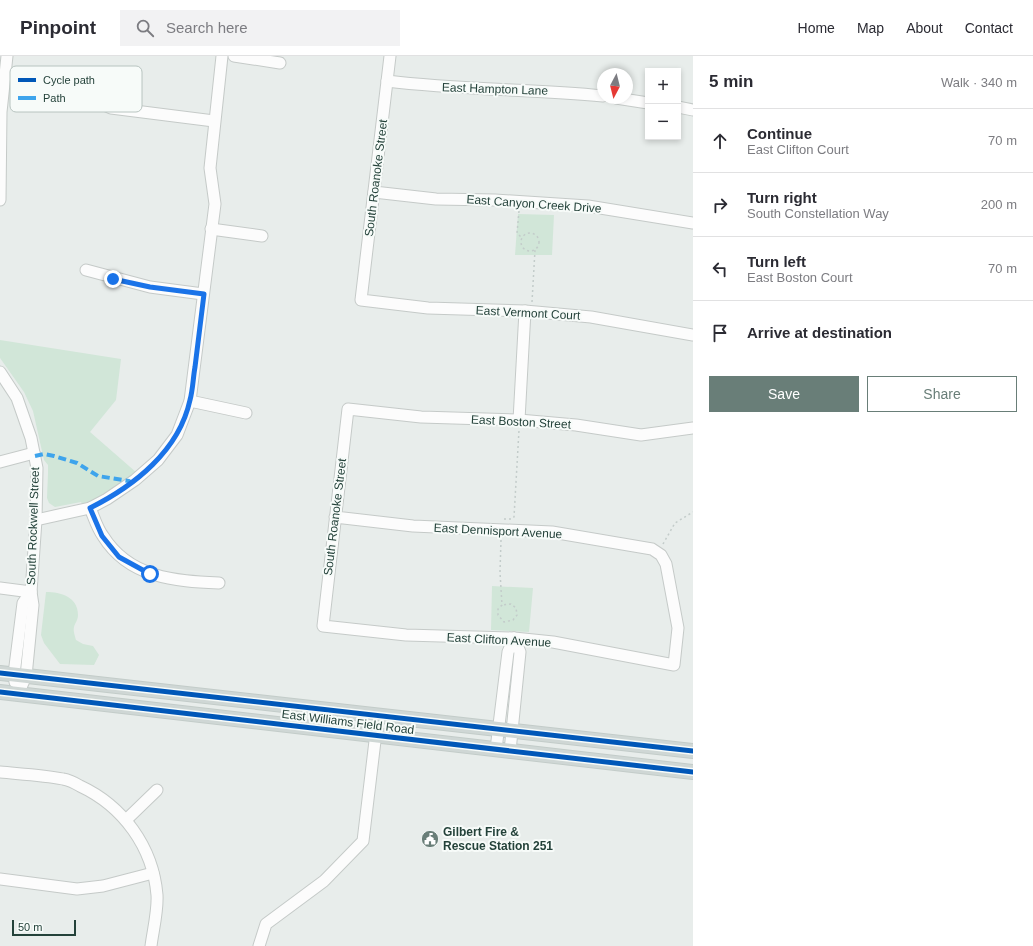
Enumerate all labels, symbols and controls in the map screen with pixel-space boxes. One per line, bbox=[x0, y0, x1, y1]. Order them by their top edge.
search box bbox=[120, 10, 400, 46]
text: Pinpoint bbox=[20, 17, 96, 38]
icon: search bbox=[134, 17, 156, 39]
text: Search here bbox=[166, 19, 248, 36]
text: Home bbox=[798, 20, 835, 36]
text: Map bbox=[857, 20, 884, 36]
text: About bbox=[906, 20, 943, 36]
text: Contact bbox=[965, 20, 1013, 36]
legend bbox=[10, 66, 142, 112]
north arrow bbox=[597, 68, 633, 104]
map controls bbox=[645, 68, 681, 140]
button: + bbox=[645, 68, 681, 104]
text: 5 min bbox=[709, 72, 753, 91]
text: Cycle path bbox=[43, 74, 95, 86]
text: Walk · 340 m bbox=[941, 75, 1017, 90]
street label: East Hampton Lane bbox=[442, 80, 549, 98]
text: Path bbox=[43, 92, 66, 104]
button: − bbox=[645, 104, 681, 140]
street label: South Roanoke Street bbox=[362, 118, 390, 237]
text: Continue bbox=[747, 125, 812, 142]
icon: ahead bbox=[709, 130, 731, 152]
text: 70 m bbox=[988, 133, 1017, 148]
text: East Clifton Court bbox=[747, 142, 849, 157]
text: Turn right bbox=[747, 189, 817, 206]
street label: East Canyon Creek Drive bbox=[466, 192, 602, 216]
icon: right bbox=[709, 194, 731, 216]
text: 200 m bbox=[981, 197, 1017, 212]
text: South Constellation Way bbox=[747, 206, 889, 221]
text: Turn left bbox=[747, 253, 806, 270]
icon: left bbox=[709, 258, 731, 280]
text: 70 m bbox=[988, 261, 1017, 276]
route end bbox=[104, 270, 122, 288]
text: East Boston Court bbox=[747, 270, 853, 285]
street label: East Vermont Court bbox=[475, 303, 581, 323]
icon: arrive bbox=[709, 322, 731, 344]
text: Arrive at destination bbox=[747, 324, 892, 341]
button: Save bbox=[709, 376, 859, 412]
button: Share bbox=[867, 376, 1017, 412]
street label: East Boston Street bbox=[471, 412, 572, 432]
street label: South Roanoke Street bbox=[321, 457, 349, 576]
street label: South Rockwell Street bbox=[24, 466, 42, 585]
street label: East Dennisport Avenue bbox=[433, 521, 563, 541]
route start bbox=[141, 565, 159, 583]
street label: East Clifton Avenue bbox=[446, 630, 552, 650]
street label: East Williams Field Road bbox=[281, 707, 415, 737]
place label: Gilbert Fire & Rescue Station 251 bbox=[443, 825, 553, 853]
public building icon: Gilbert Fire & Rescue Station 251 bbox=[420, 829, 440, 849]
scale bar bbox=[12, 918, 76, 937]
text: 50 m bbox=[18, 921, 42, 933]

